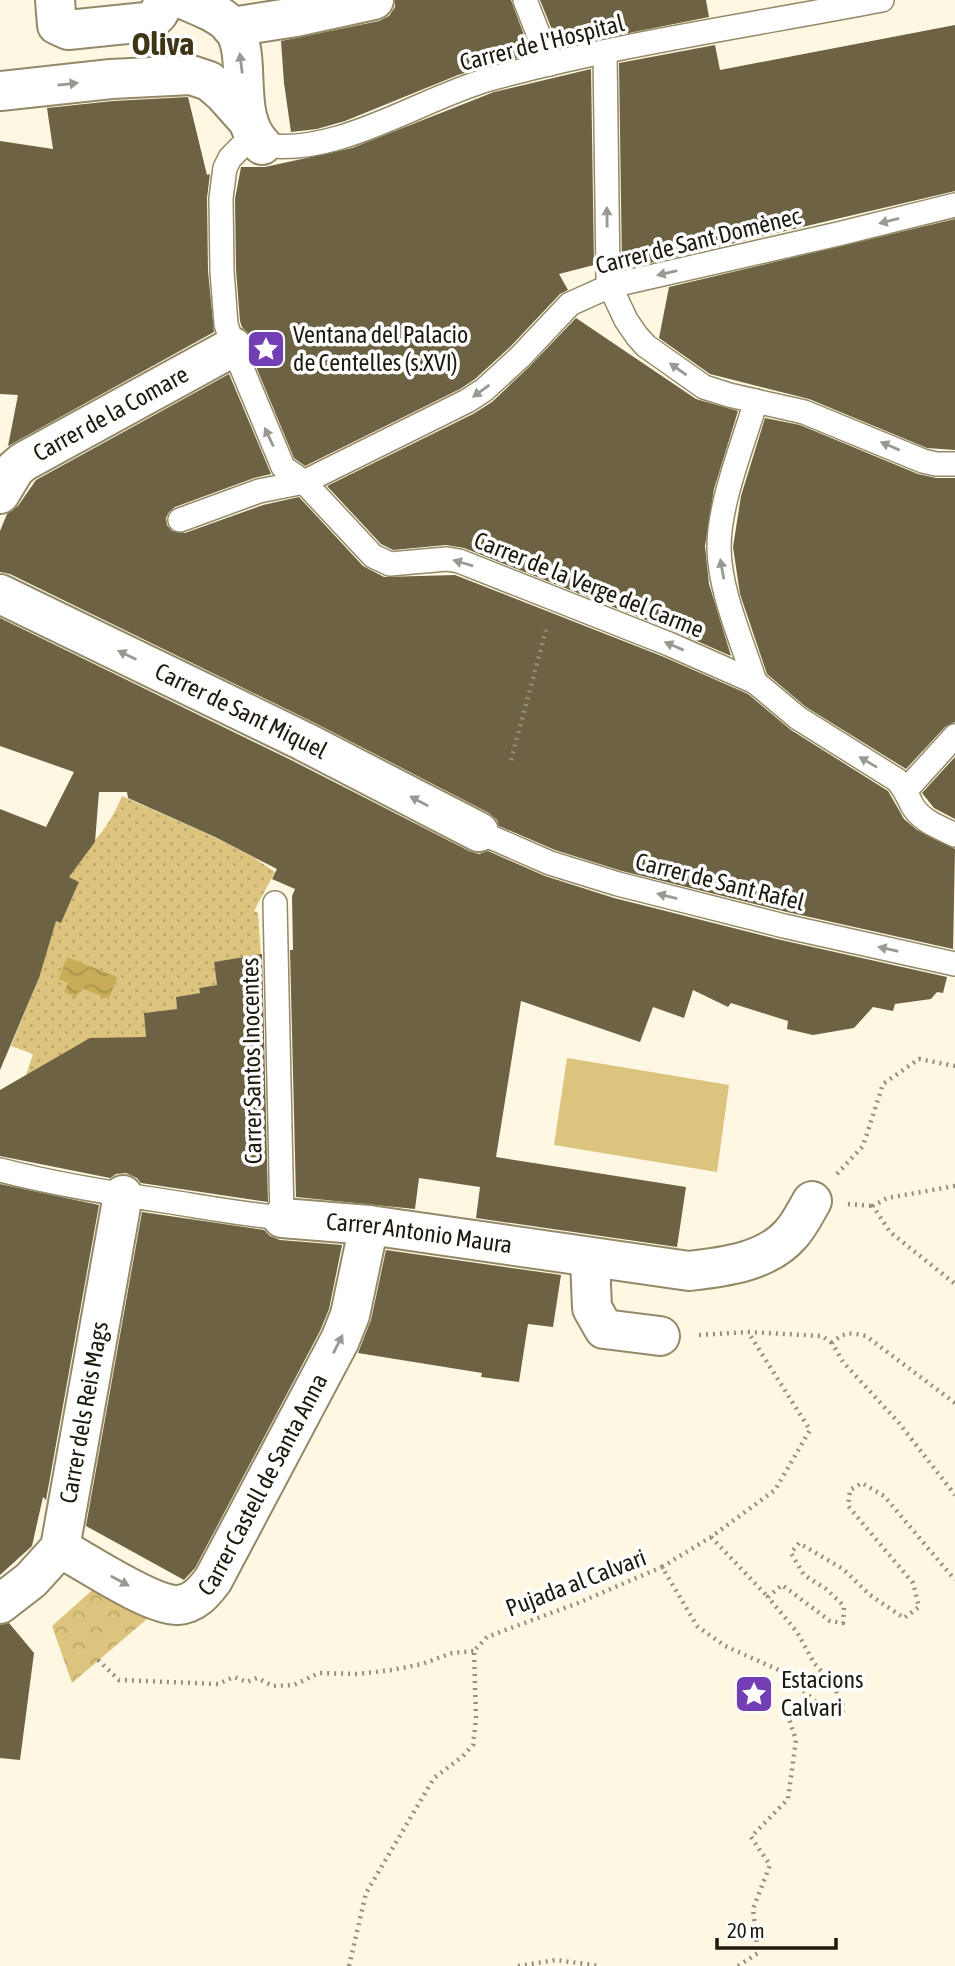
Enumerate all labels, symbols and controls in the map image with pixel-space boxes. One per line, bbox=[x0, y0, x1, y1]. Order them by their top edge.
street label: Carrer de l'Hospital bbox=[457, 9, 627, 76]
district label: Oliva bbox=[132, 25, 194, 62]
one-way arrow bbox=[235, 52, 246, 74]
one-way arrow bbox=[57, 79, 79, 90]
street label: Carrer de Sant Domènec bbox=[593, 202, 803, 279]
one-way arrow bbox=[601, 206, 613, 228]
one-way arrow bbox=[878, 216, 900, 227]
one-way arrow bbox=[656, 268, 678, 279]
place label: Ventana del Palacio de Centelles (s.XVI) bbox=[293, 321, 468, 376]
place icon: Ventana del Palacio de Centelles (s.XVI) bbox=[245, 328, 287, 370]
street label: Carrer de la Comare bbox=[29, 360, 193, 467]
one-way arrow bbox=[669, 362, 687, 376]
one-way arrow bbox=[472, 384, 490, 398]
one-way arrow bbox=[263, 427, 275, 447]
one-way arrow bbox=[880, 441, 901, 452]
street label: Carrer de la Verge del Carme bbox=[470, 526, 708, 643]
one-way arrow bbox=[452, 557, 473, 567]
one-way arrow bbox=[716, 558, 727, 580]
one-way arrow bbox=[664, 640, 684, 652]
one-way arrow bbox=[117, 650, 137, 661]
street label: Carrer de Sant Miquel bbox=[151, 657, 332, 764]
one-way arrow bbox=[858, 756, 877, 769]
one-way arrow bbox=[408, 795, 428, 807]
street label: Carrer de Sant Rafel bbox=[633, 847, 808, 916]
one-way arrow bbox=[656, 891, 678, 902]
one-way arrow bbox=[877, 943, 899, 954]
street label: Carrer Santos Inocentes bbox=[236, 958, 267, 1164]
street label: Carrer Antonio Maura bbox=[325, 1208, 514, 1258]
street label: Carrer dels Reis Mags bbox=[54, 1319, 113, 1505]
one-way arrow bbox=[332, 1334, 343, 1354]
street label: Carrer Castell de Santa Anna bbox=[192, 1369, 333, 1601]
street label: Pujada al Calvari bbox=[502, 1543, 650, 1622]
one-way arrow bbox=[110, 1575, 130, 1587]
place label: Estacions Calvari bbox=[781, 1666, 864, 1721]
place icon: Estacions Calvari bbox=[733, 1673, 775, 1715]
scale bar bbox=[717, 1906, 836, 1950]
text: 20 m bbox=[727, 1918, 765, 1942]

